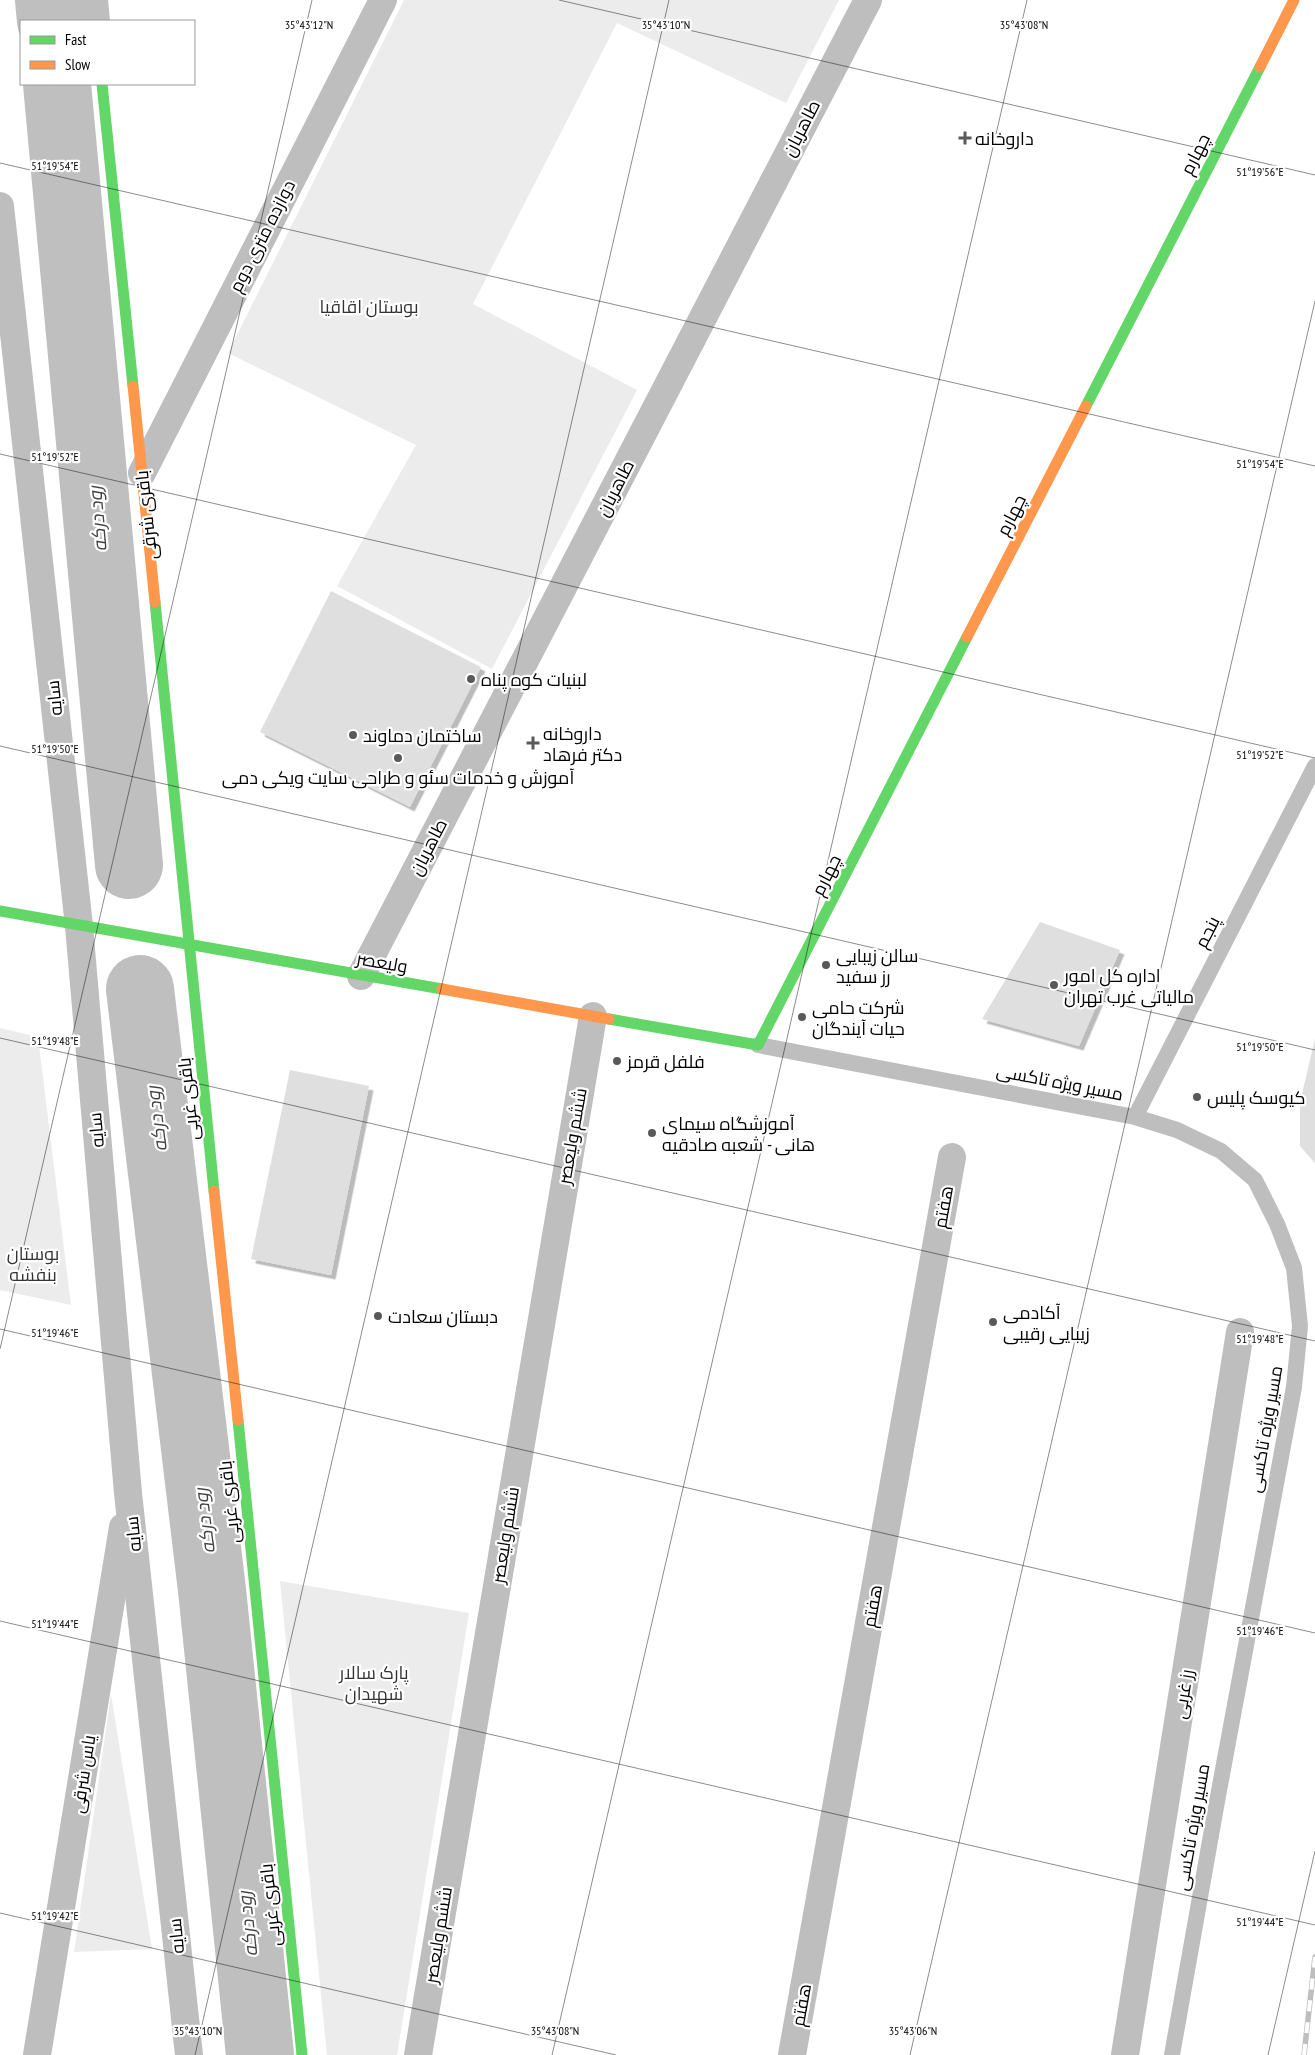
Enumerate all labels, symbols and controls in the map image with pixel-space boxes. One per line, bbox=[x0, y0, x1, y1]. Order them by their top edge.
text: 35°43'12"N bbox=[285, 17, 333, 32]
text: 35°43'10"N bbox=[642, 17, 690, 32]
text: 35°43'08"N bbox=[1000, 17, 1048, 32]
legend bbox=[20, 20, 195, 85]
text: Fast bbox=[65, 30, 86, 49]
text: Slow bbox=[65, 55, 90, 74]
street label: طاهریان bbox=[777, 96, 825, 160]
place label: داروخانه bbox=[975, 127, 1034, 150]
street label: چهارم bbox=[1175, 130, 1216, 179]
marker: داروخانه bbox=[959, 132, 971, 144]
text: 51°19'54"E bbox=[31, 158, 79, 173]
text: 51°19'56"E bbox=[1236, 164, 1284, 179]
street label: دوازده متری دوم bbox=[224, 176, 301, 297]
park label: بوستان اقاقیا bbox=[319, 295, 419, 318]
text: 51°19'52"E bbox=[31, 449, 79, 464]
street label: طاهریان bbox=[591, 456, 639, 520]
text: 51°19'54"E bbox=[1236, 456, 1284, 471]
street label: باقری شرقی bbox=[130, 469, 162, 561]
water label: رود درکه bbox=[82, 483, 112, 553]
street label: چهارم bbox=[991, 491, 1032, 540]
place label: لبنیات کوه پناه bbox=[481, 668, 587, 692]
marker: لبنیات کوه پناه bbox=[465, 673, 477, 685]
street label: سایه bbox=[41, 679, 67, 717]
place label: داروخانه دکتر فرهاد bbox=[543, 722, 622, 766]
place label: ساختمان دماوند bbox=[363, 724, 482, 747]
marker: ساختمان دماوند bbox=[347, 729, 359, 741]
marker: داروخانه دکتر فرهاد bbox=[527, 737, 539, 749]
text: 51°19'50"E bbox=[31, 741, 79, 756]
text: 51°19'52"E bbox=[1236, 747, 1284, 762]
marker: آموزش و خدمات سئو و طراحی سایت ویکی دمی bbox=[392, 752, 404, 764]
place label: آموزش و خدمات سئو و طراحی سایت ویکی دمی bbox=[222, 766, 574, 789]
street label: طاهریان bbox=[404, 815, 452, 879]
street label: چهارم bbox=[806, 851, 847, 900]
street label: پنجم bbox=[1189, 912, 1226, 952]
place label: سالن زیبایی رز سفید bbox=[836, 944, 918, 988]
street label: ولیعصر bbox=[354, 946, 409, 978]
marker: سالن زیبایی رز سفید bbox=[820, 959, 832, 971]
place label: اداره کل امور مالیاتی غرب تهران bbox=[1063, 964, 1194, 1008]
marker: اداره کل امور مالیاتی غرب تهران bbox=[1048, 979, 1060, 991]
place label: شركت حامی حيات آيندگان bbox=[812, 996, 905, 1040]
marker: شركت حامی حيات آيندگان bbox=[796, 1011, 808, 1023]
text: 51°19'48"E bbox=[31, 1033, 79, 1048]
text: 51°19'50"E bbox=[1236, 1039, 1284, 1054]
place label: فلفل قرمز bbox=[626, 1050, 705, 1073]
marker: فلفل قرمز bbox=[611, 1055, 623, 1067]
street label: باقری غربی bbox=[172, 1056, 204, 1142]
street label: مسیر ویژه تاکسی bbox=[995, 1058, 1125, 1106]
water label: رود درکه bbox=[140, 1083, 172, 1153]
street label: ششم ولیعصر bbox=[552, 1086, 593, 1187]
place label: کیوسک پلیس bbox=[1207, 1086, 1305, 1110]
marker: کیوسک پلیس bbox=[1191, 1091, 1203, 1103]
street label: سایه bbox=[83, 1111, 109, 1149]
place label: آموزشگاه سیمای هانی - شعبه صادقیه bbox=[662, 1112, 815, 1156]
marker: آموزشگاه سیمای هانی - شعبه صادقیه bbox=[646, 1127, 658, 1139]
street label: هفتم bbox=[928, 1184, 959, 1230]
park label: بوستان بنفشه bbox=[7, 1242, 59, 1286]
place label: آکادمی زیبایی رقیبی bbox=[1003, 1301, 1090, 1345]
place label: دبستان سعادت bbox=[388, 1305, 498, 1328]
marker: دبستان سعادت bbox=[372, 1310, 384, 1322]
marker: آکادمی زیبایی رقیبی bbox=[987, 1316, 999, 1328]
text: 51°19'46"E bbox=[31, 1325, 79, 1340]
text: 51°19'48"E bbox=[1236, 1331, 1284, 1346]
street label: مسیر ویژه تاکسی bbox=[1243, 1364, 1287, 1494]
street label: باقری غربی bbox=[213, 1459, 245, 1545]
water label: رود درکه bbox=[188, 1485, 220, 1555]
street label: ششم ولیعصر bbox=[486, 1485, 525, 1586]
street label: سایه bbox=[120, 1515, 146, 1553]
street label: هفتم bbox=[857, 1583, 888, 1629]
text: 51°19'44"E bbox=[31, 1616, 79, 1631]
text: 51°19'46"E bbox=[1236, 1623, 1284, 1638]
park label: پارک سالار شهیدان bbox=[338, 1661, 409, 1705]
street label: رز غربی bbox=[1168, 1667, 1198, 1721]
street label: یاس شرقی bbox=[65, 1733, 101, 1815]
street label: مسیر ویژه تاکسی bbox=[1170, 1762, 1214, 1892]
street label: باقری غربی bbox=[254, 1862, 286, 1948]
street label: ششم ولیعصر bbox=[419, 1885, 458, 1986]
water label: رود درکه bbox=[231, 1888, 262, 1958]
text: 51°19'42"E bbox=[31, 1908, 79, 1923]
text: 51°19'44"E bbox=[1236, 1914, 1284, 1929]
street label: سایه bbox=[163, 1917, 189, 1955]
street label: هفتم bbox=[786, 1982, 817, 2028]
text: 35°43'10"N bbox=[174, 2023, 222, 2038]
text: 35°43'08"N bbox=[531, 2023, 579, 2038]
text: 35°43'06"N bbox=[889, 2023, 937, 2038]

